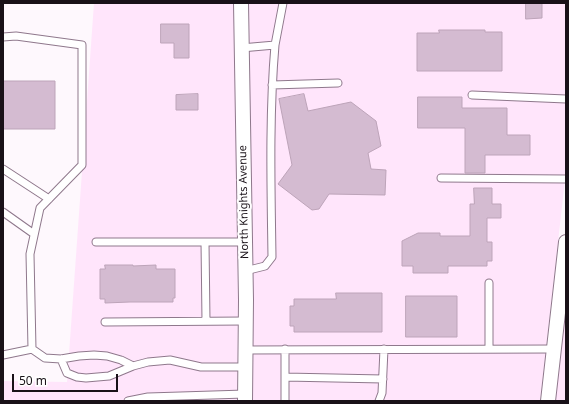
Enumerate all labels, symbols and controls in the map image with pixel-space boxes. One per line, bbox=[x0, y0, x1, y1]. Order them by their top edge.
street label: North Knights Avenue bbox=[236, 145, 252, 259]
scale bar bbox=[14, 366, 120, 392]
text: 50 m bbox=[19, 372, 47, 389]

